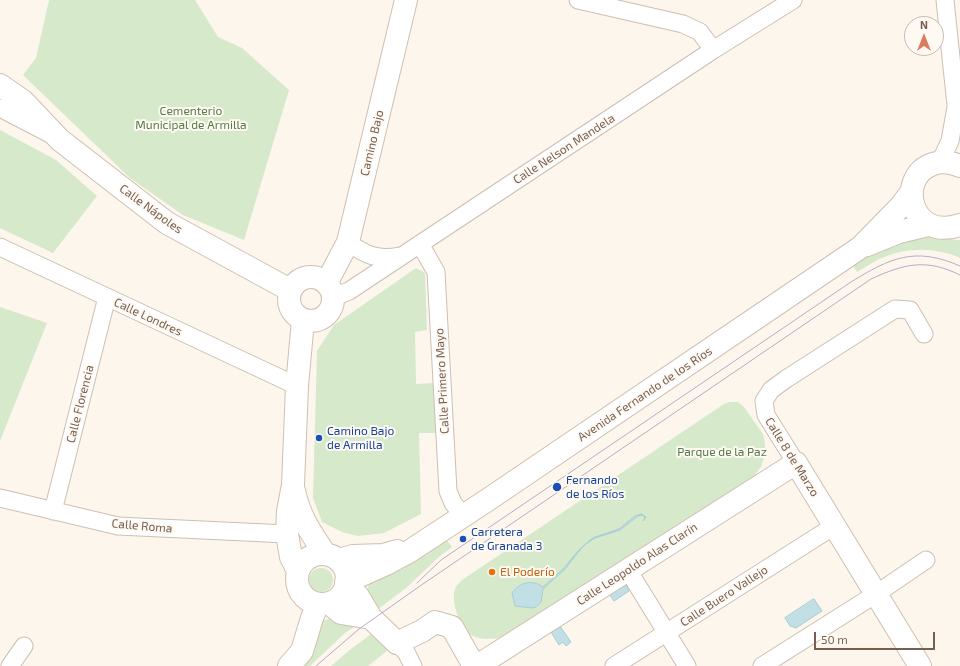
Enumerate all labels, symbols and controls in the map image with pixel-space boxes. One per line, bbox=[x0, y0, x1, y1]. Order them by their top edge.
north arrow bbox=[904, 16, 944, 56]
text: N bbox=[920, 18, 928, 31]
park label: Cementerio Municipal de Armilla bbox=[135, 104, 247, 132]
street label: Camino Bajo bbox=[357, 109, 387, 177]
street label: Calle Nelson Mandela bbox=[510, 111, 618, 187]
street label: Calle Nápoles bbox=[117, 181, 185, 237]
street label: Calle Londres bbox=[112, 295, 184, 339]
street label: Calle Primero Mayo bbox=[432, 328, 452, 434]
street label: Avenida Fernando de los Ríos bbox=[575, 344, 715, 444]
street label: Calle Florencia bbox=[63, 363, 97, 445]
street label: Calle 8 de Marzo bbox=[762, 415, 822, 499]
place label: Camino Bajo de Armilla bbox=[327, 424, 394, 452]
marker: Camino Bajo de Armilla bbox=[314, 433, 324, 443]
park label: Parque de la Paz bbox=[677, 445, 767, 459]
place label: Fernando de los Ríos bbox=[566, 473, 624, 501]
marker: Fernando de los Ríos bbox=[551, 481, 563, 493]
street label: Calle Roma bbox=[111, 516, 173, 536]
street label: Calle Leopoldo Alas Clarín bbox=[574, 520, 700, 608]
place label: Carretera de Granada 3 bbox=[471, 525, 542, 553]
marker: Carretera de Granada 3 bbox=[458, 534, 468, 544]
street label: Calle Buero Vallejo bbox=[678, 562, 770, 630]
place label: El Poderío bbox=[500, 565, 555, 579]
marker: El Poderío bbox=[487, 567, 497, 577]
scale bar bbox=[816, 624, 937, 650]
text: 50 m bbox=[821, 632, 848, 646]

